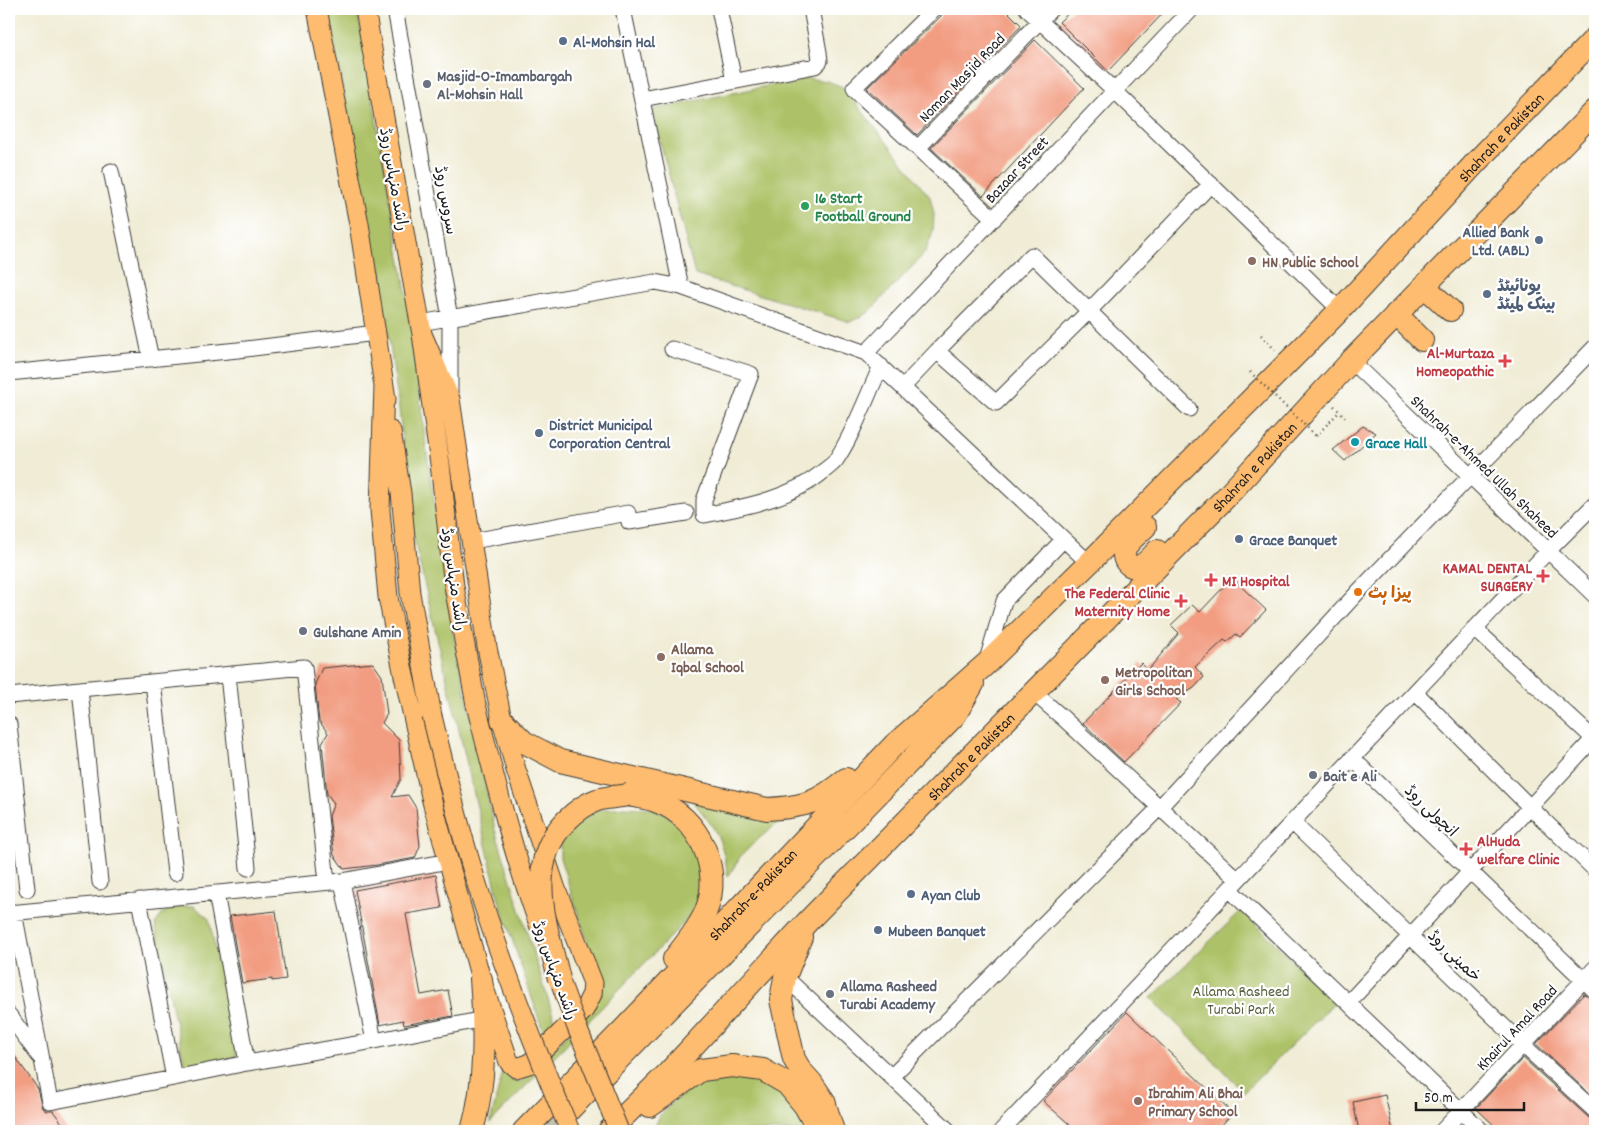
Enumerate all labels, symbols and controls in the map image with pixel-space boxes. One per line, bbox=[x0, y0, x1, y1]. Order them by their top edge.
street label: Noman Masjid Road bbox=[914, 29, 1012, 129]
place label: Al-Mohsin Hal bbox=[573, 32, 655, 55]
marker: Al-Mohsin Hal bbox=[557, 35, 569, 47]
place label: Masjid-O-Imambargah Al-Mohsin Hall bbox=[437, 66, 572, 107]
marker: Masjid-O-Imambargah Al-Mohsin Hall bbox=[421, 78, 433, 90]
street label: Shahrah e Pakistan bbox=[1454, 89, 1551, 189]
street label: راشد منہاس روڈ bbox=[372, 126, 413, 233]
street label: Bazaar Street bbox=[981, 132, 1055, 210]
street label: سروس روڈ bbox=[427, 164, 462, 237]
place label: 16 Start Football Ground bbox=[815, 188, 911, 229]
marker: 16 Start Football Ground bbox=[799, 200, 811, 212]
place label: Allied Bank Ltd. (ABL) bbox=[1462, 222, 1529, 263]
marker: Allied Bank Ltd. (ABL) bbox=[1533, 234, 1545, 246]
place label: HN Public School bbox=[1262, 252, 1359, 275]
marker: HN Public School bbox=[1246, 255, 1258, 267]
place label: یونائیٹڈ بینک لمیٹڈ bbox=[1497, 276, 1555, 317]
marker: یونائیٹڈ بینک لمیٹڈ bbox=[1481, 288, 1493, 300]
place label: Al-Murtaza Homeopathic bbox=[1416, 343, 1495, 384]
marker: Al-Murtaza Homeopathic bbox=[1498, 354, 1512, 368]
street label: Shahrah-e-Ahmed Ullah Shaheed bbox=[1404, 391, 1562, 545]
place label: District Municipal Corporation Central bbox=[549, 415, 671, 456]
street label: Shahrah e Pakistan bbox=[1208, 418, 1304, 519]
marker: District Municipal Corporation Central bbox=[533, 427, 545, 439]
place label: Grace Hall bbox=[1365, 433, 1427, 456]
marker: Grace Hall bbox=[1349, 436, 1361, 448]
street label: راشد منہاس روڈ bbox=[434, 526, 471, 633]
place label: Grace Banquet bbox=[1249, 530, 1337, 553]
marker: Grace Banquet bbox=[1233, 533, 1245, 545]
place label: KAMAL DENTAL SURGERY bbox=[1442, 558, 1533, 599]
marker: KAMAL DENTAL SURGERY bbox=[1536, 569, 1550, 583]
place label: MI Hospital bbox=[1222, 571, 1290, 594]
marker: MI Hospital bbox=[1204, 573, 1218, 587]
place label: The Federal Clinic Maternity Home bbox=[1065, 583, 1171, 624]
place label: پیزا ہٹ bbox=[1368, 583, 1412, 606]
marker: پیزا ہٹ bbox=[1352, 586, 1364, 598]
marker: The Federal Clinic Maternity Home bbox=[1174, 594, 1188, 608]
place label: Gulshane Amin bbox=[313, 622, 402, 645]
marker: Gulshane Amin bbox=[297, 625, 309, 637]
place label: Allama Iqbal School bbox=[671, 639, 744, 680]
marker: Allama Iqbal School bbox=[655, 651, 667, 663]
place label: Metropolitan Girls School bbox=[1115, 662, 1192, 703]
marker: Metropolitan Girls School bbox=[1099, 674, 1111, 686]
street label: Shahrah e Pakistan bbox=[923, 708, 1021, 807]
place label: Bait e Ali bbox=[1323, 766, 1377, 789]
marker: Bait e Ali bbox=[1307, 769, 1319, 781]
street label: انچولی روڈ bbox=[1398, 780, 1462, 843]
place label: AlHuda welfare Clinic bbox=[1477, 831, 1560, 872]
marker: AlHuda welfare Clinic bbox=[1459, 842, 1473, 856]
street label: Shahrah-e-Pakistan bbox=[704, 844, 804, 947]
place label: Ayan Club bbox=[921, 885, 980, 908]
marker: Ayan Club bbox=[905, 888, 917, 900]
street label: راشد منہاس روڈ bbox=[525, 918, 582, 1024]
place label: Mubeen Banquet bbox=[888, 921, 986, 944]
marker: Mubeen Banquet bbox=[872, 924, 884, 936]
street label: خمینی روڈ bbox=[1421, 925, 1485, 988]
place label: Allama Rasheed Turabi Academy bbox=[840, 976, 937, 1017]
park label: Allama Rasheed Turabi Park bbox=[1193, 981, 1289, 1022]
street label: Khairul Amal Road bbox=[1472, 981, 1564, 1077]
marker: Allama Rasheed Turabi Academy bbox=[824, 988, 836, 1000]
scale bar bbox=[1416, 1080, 1524, 1112]
place label: Ibrahim Ali Bhai Primary School bbox=[1148, 1083, 1243, 1124]
text: 50 m bbox=[1424, 1088, 1453, 1110]
marker: Ibrahim Ali Bhai Primary School bbox=[1132, 1095, 1144, 1107]

